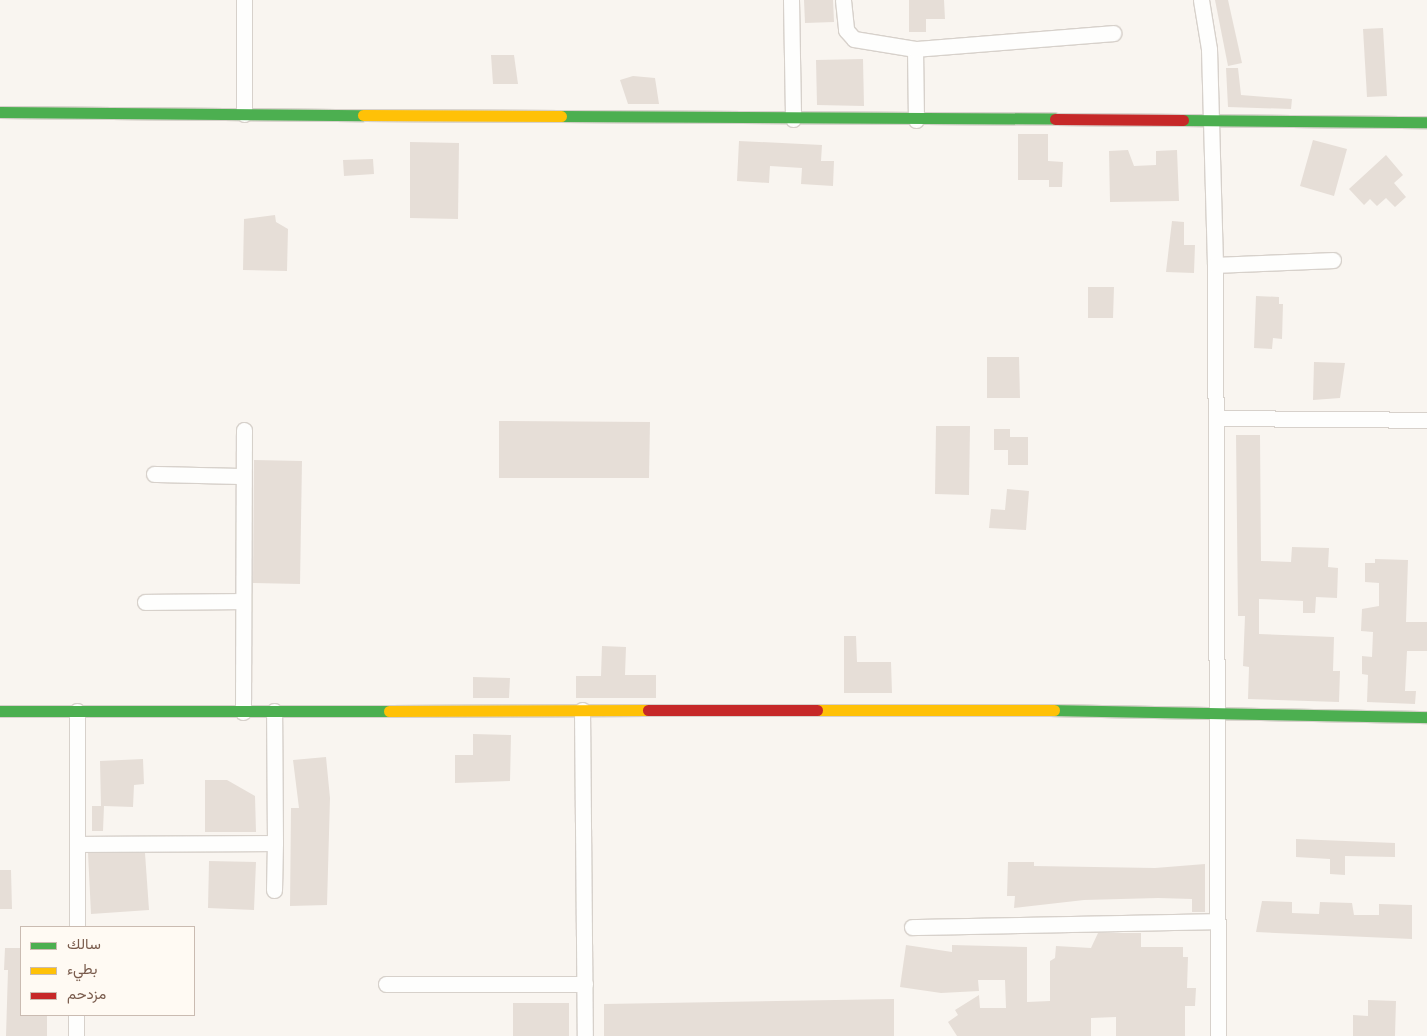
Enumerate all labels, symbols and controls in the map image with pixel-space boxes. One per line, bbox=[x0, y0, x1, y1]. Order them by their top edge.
legend bbox=[20, 926, 195, 1016]
text: سالك bbox=[67, 935, 101, 953]
text: بطيء bbox=[67, 960, 97, 978]
text: مزدحم bbox=[67, 985, 106, 1003]

